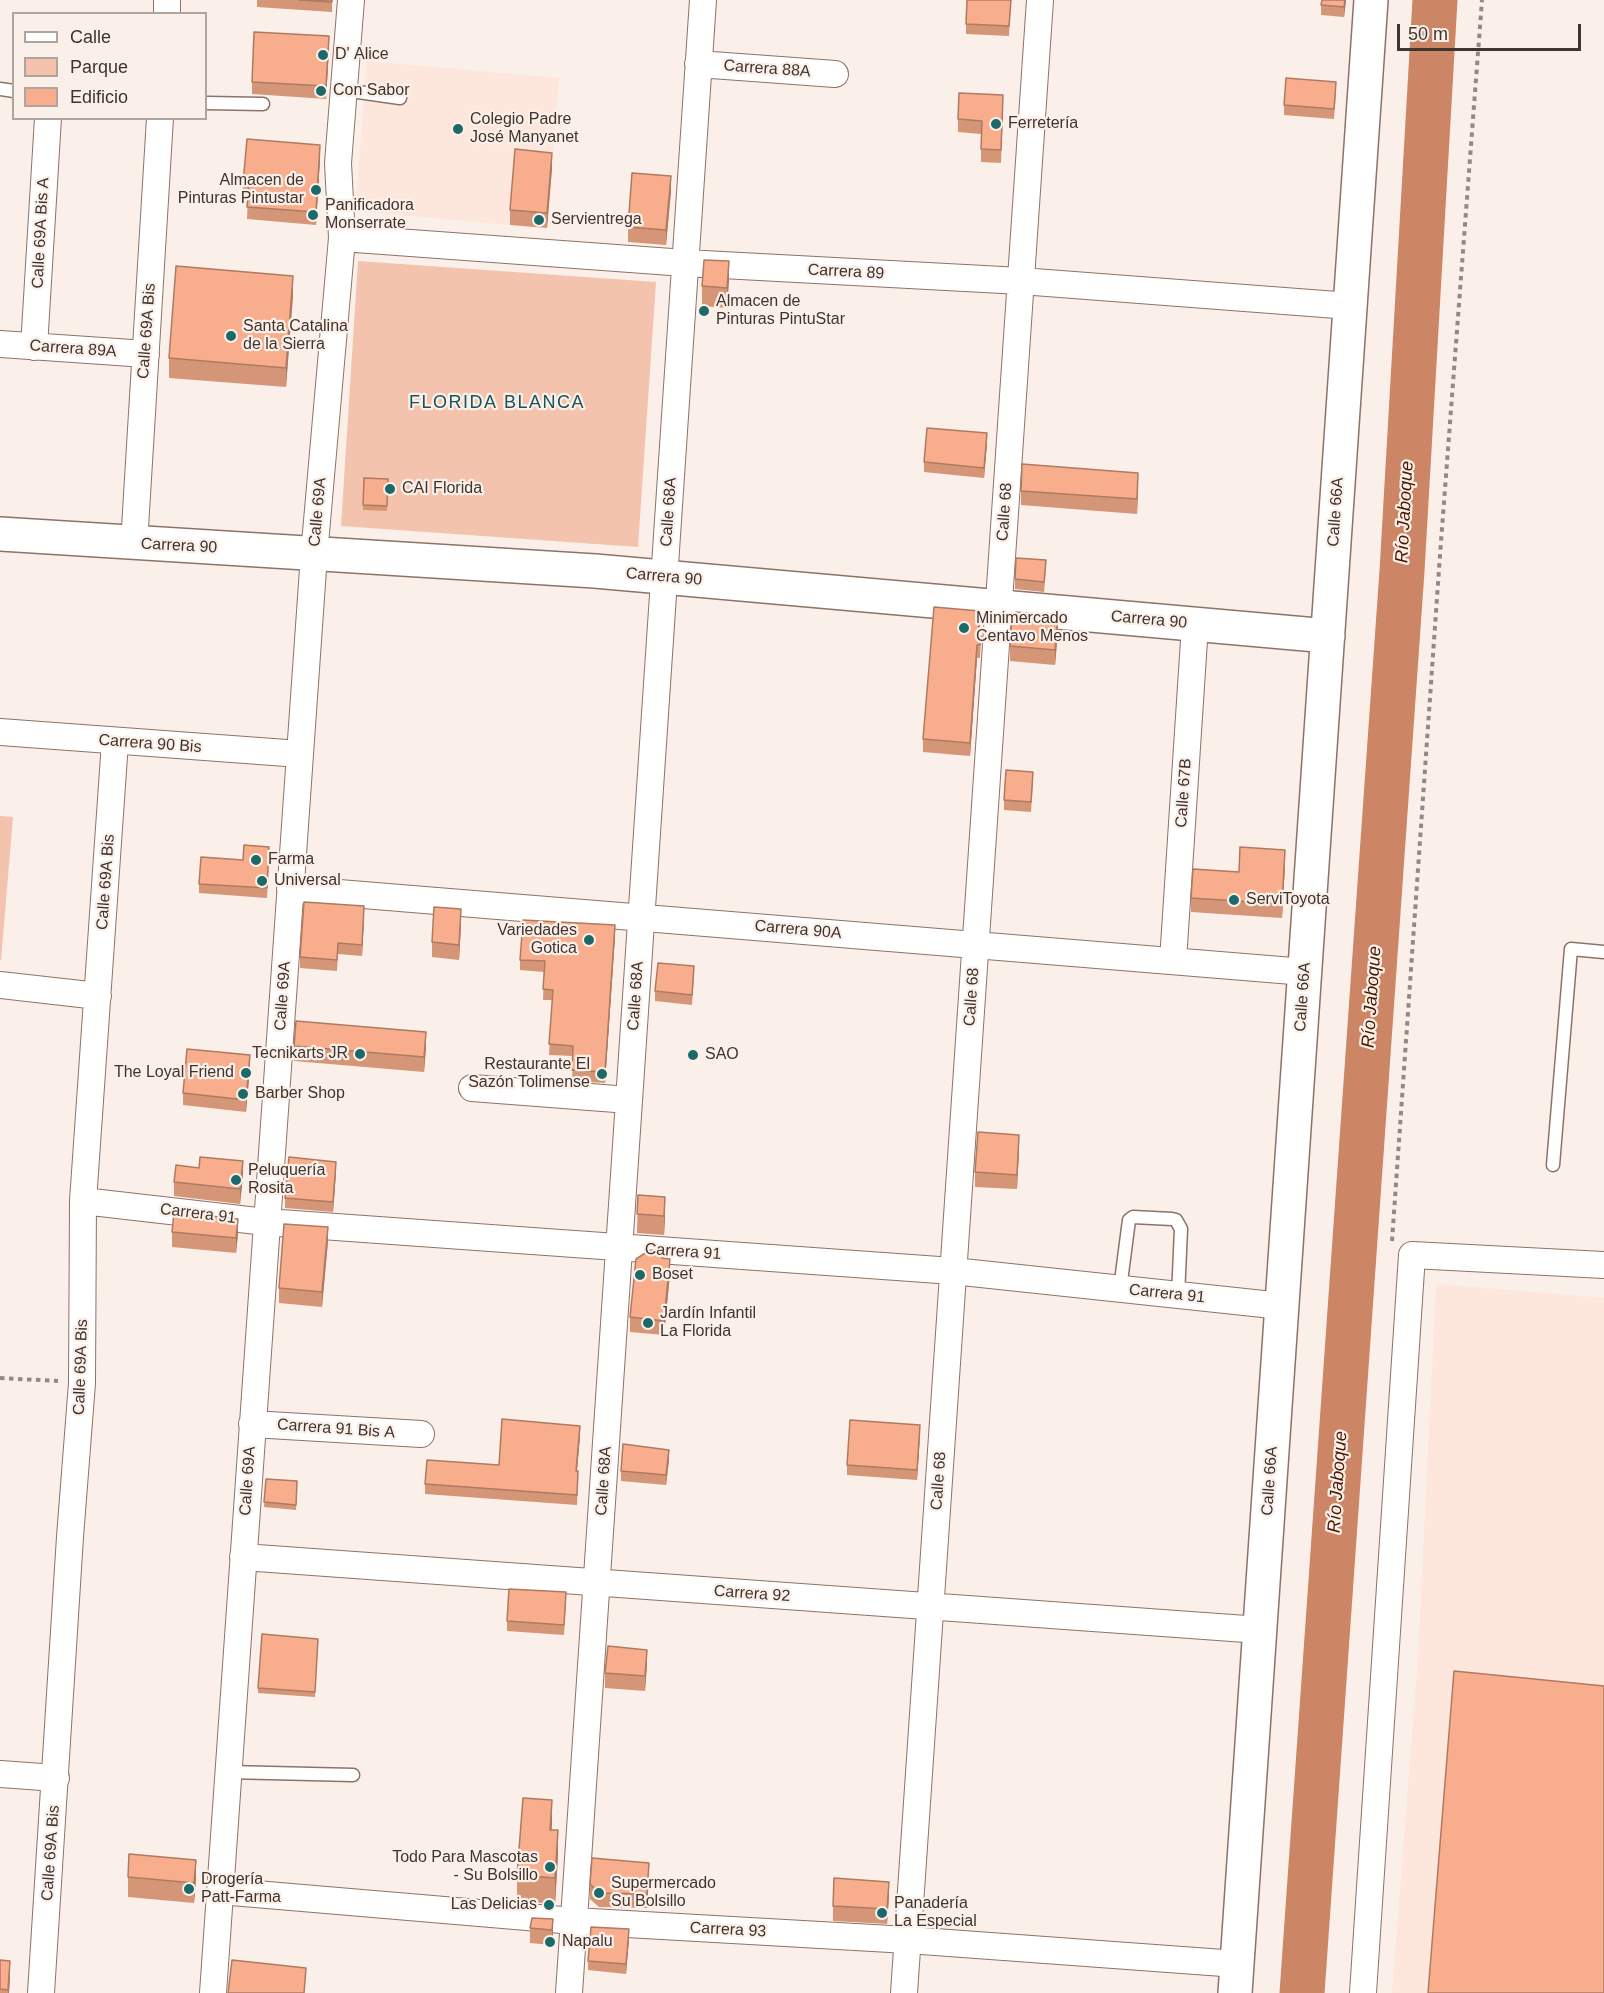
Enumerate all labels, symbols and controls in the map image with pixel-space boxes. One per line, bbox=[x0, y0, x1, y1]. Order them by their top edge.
legend bbox=[12, 12, 207, 120]
scale bar bbox=[1400, 12, 1584, 50]
text: 50 m bbox=[1408, 24, 1448, 44]
text: Calle bbox=[70, 27, 111, 47]
place label: D' Alice bbox=[335, 45, 389, 65]
marker: D' Alice bbox=[316, 48, 330, 62]
street label: Carrera 88A bbox=[723, 56, 811, 82]
text: Parque bbox=[70, 57, 128, 77]
place label: Con Sabor bbox=[333, 81, 409, 101]
marker: Con Sabor bbox=[314, 84, 328, 98]
text: Edificio bbox=[70, 87, 128, 107]
place label: Colegio Padre José Manyanet bbox=[470, 110, 579, 148]
place label: Ferretería bbox=[1008, 114, 1078, 134]
marker: Ferretería bbox=[989, 117, 1003, 131]
marker: Colegio Padre José Manyanet bbox=[451, 122, 465, 136]
place label: Almacen de Pinturas Pintustar bbox=[178, 171, 304, 209]
street label: Calle 69A Bis A bbox=[29, 177, 53, 289]
marker: Almacen de Pinturas Pintustar bbox=[309, 183, 323, 197]
place label: Panificadora Monserrate bbox=[325, 196, 414, 234]
marker: Panificadora Monserrate bbox=[306, 208, 320, 222]
place label: Servientrega bbox=[551, 210, 642, 230]
marker: Servientrega bbox=[532, 213, 546, 227]
street label: Carrera 89 bbox=[807, 260, 885, 284]
street label: Calle 69A Bis bbox=[134, 282, 160, 380]
place label: Almacen de Pinturas PintuStar bbox=[716, 292, 845, 330]
marker: Almacen de Pinturas PintuStar bbox=[697, 304, 711, 318]
place label: Santa Catalina de la Sierra bbox=[243, 317, 348, 355]
marker: Santa Catalina de la Sierra bbox=[224, 329, 238, 343]
street label: Carrera 89A bbox=[29, 336, 117, 362]
district label: FLORIDA BLANCA bbox=[409, 392, 585, 414]
water label: Río Jaboque bbox=[1392, 460, 1418, 564]
street label: Calle 69A bbox=[305, 477, 331, 547]
street label: Calle 68A bbox=[657, 477, 681, 547]
street label: Calle 66A bbox=[1324, 477, 1348, 547]
place label: CAI Florida bbox=[402, 479, 482, 499]
marker: CAI Florida bbox=[383, 482, 397, 496]
street label: Calle 68 bbox=[993, 482, 1017, 542]
street label: Carrera 90 bbox=[140, 534, 218, 558]
street label: Carrera 90 bbox=[625, 564, 703, 590]
street label: Carrera 90 bbox=[1110, 607, 1188, 633]
place label: Minimercado Centavo Menos bbox=[976, 609, 1088, 647]
marker: Minimercado Centavo Menos bbox=[957, 621, 971, 635]
street label: Carrera 90 Bis bbox=[98, 731, 202, 757]
street label: Calle 67B bbox=[1172, 758, 1196, 828]
street label: Calle 69A Bis bbox=[93, 833, 119, 931]
place label: Farma bbox=[268, 850, 314, 870]
marker: Farma bbox=[249, 853, 263, 867]
place label: Universal bbox=[274, 871, 341, 891]
marker: Universal bbox=[255, 874, 269, 888]
place label: ServiToyota bbox=[1246, 890, 1330, 910]
marker: ServiToyota bbox=[1227, 893, 1241, 907]
street label: Carrera 90A bbox=[754, 917, 842, 943]
place label: Variedades Gotica bbox=[497, 921, 577, 959]
marker: Variedades Gotica bbox=[582, 933, 596, 947]
water label: Río Jaboque bbox=[1358, 945, 1386, 1049]
street label: Calle 69A bbox=[271, 961, 295, 1031]
street label: Calle 68A bbox=[624, 961, 648, 1031]
street label: Calle 66A bbox=[1291, 962, 1315, 1032]
street label: Calle 68 bbox=[960, 967, 984, 1027]
place label: Tecnikarts JR bbox=[252, 1044, 348, 1064]
place label: SAO bbox=[705, 1045, 739, 1065]
marker: Tecnikarts JR bbox=[353, 1047, 367, 1061]
marker: SAO bbox=[686, 1048, 700, 1062]
place label: Restaurante El Sazón Tolimense bbox=[468, 1055, 590, 1093]
place label: The Loyal Friend bbox=[114, 1063, 234, 1083]
marker: The Loyal Friend bbox=[239, 1066, 253, 1080]
marker: Restaurante El Sazón Tolimense bbox=[595, 1067, 609, 1081]
place label: Barber Shop bbox=[255, 1084, 345, 1104]
marker: Barber Shop bbox=[236, 1087, 250, 1101]
place label: Peluquería Rosita bbox=[248, 1161, 325, 1199]
marker: Peluquería Rosita bbox=[229, 1173, 243, 1187]
street label: Carrera 91 bbox=[159, 1200, 237, 1228]
street label: Carrera 91 bbox=[644, 1240, 722, 1264]
place label: Boset bbox=[652, 1265, 693, 1285]
marker: Boset bbox=[633, 1268, 647, 1282]
street label: Carrera 91 bbox=[1128, 1280, 1206, 1308]
place label: Jardín Infantil La Florida bbox=[660, 1304, 756, 1342]
marker: Jardín Infantil La Florida bbox=[641, 1316, 655, 1330]
street label: Calle 69A Bis bbox=[70, 1319, 92, 1415]
street label: Carrera 91 Bis A bbox=[276, 1415, 396, 1443]
water label: Río Jaboque bbox=[1324, 1430, 1352, 1534]
street label: Calle 69A bbox=[236, 1446, 260, 1516]
street label: Calle 68A bbox=[592, 1446, 616, 1516]
street label: Calle 66A bbox=[1258, 1446, 1282, 1516]
street label: Calle 68 bbox=[927, 1451, 951, 1511]
street label: Carrera 92 bbox=[713, 1582, 791, 1606]
street label: Calle 69A Bis bbox=[38, 1804, 64, 1902]
place label: Todo Para Mascotas - Su Bolsillo bbox=[392, 1848, 538, 1886]
marker: Todo Para Mascotas - Su Bolsillo bbox=[543, 1860, 557, 1874]
place label: Drogería Patt-Farma bbox=[201, 1870, 281, 1908]
place label: Supermercado Su Bolsillo bbox=[611, 1874, 716, 1912]
marker: Drogería Patt-Farma bbox=[182, 1882, 196, 1896]
marker: Supermercado Su Bolsillo bbox=[592, 1886, 606, 1900]
place label: Panadería La Especial bbox=[894, 1894, 977, 1932]
place label: Las Delicias bbox=[451, 1895, 537, 1915]
marker: Las Delicias bbox=[542, 1898, 556, 1912]
marker: Panadería La Especial bbox=[875, 1906, 889, 1920]
street label: Carrera 93 bbox=[689, 1918, 767, 1942]
place label: Napalu bbox=[562, 1932, 613, 1952]
marker: Napalu bbox=[543, 1935, 557, 1949]

